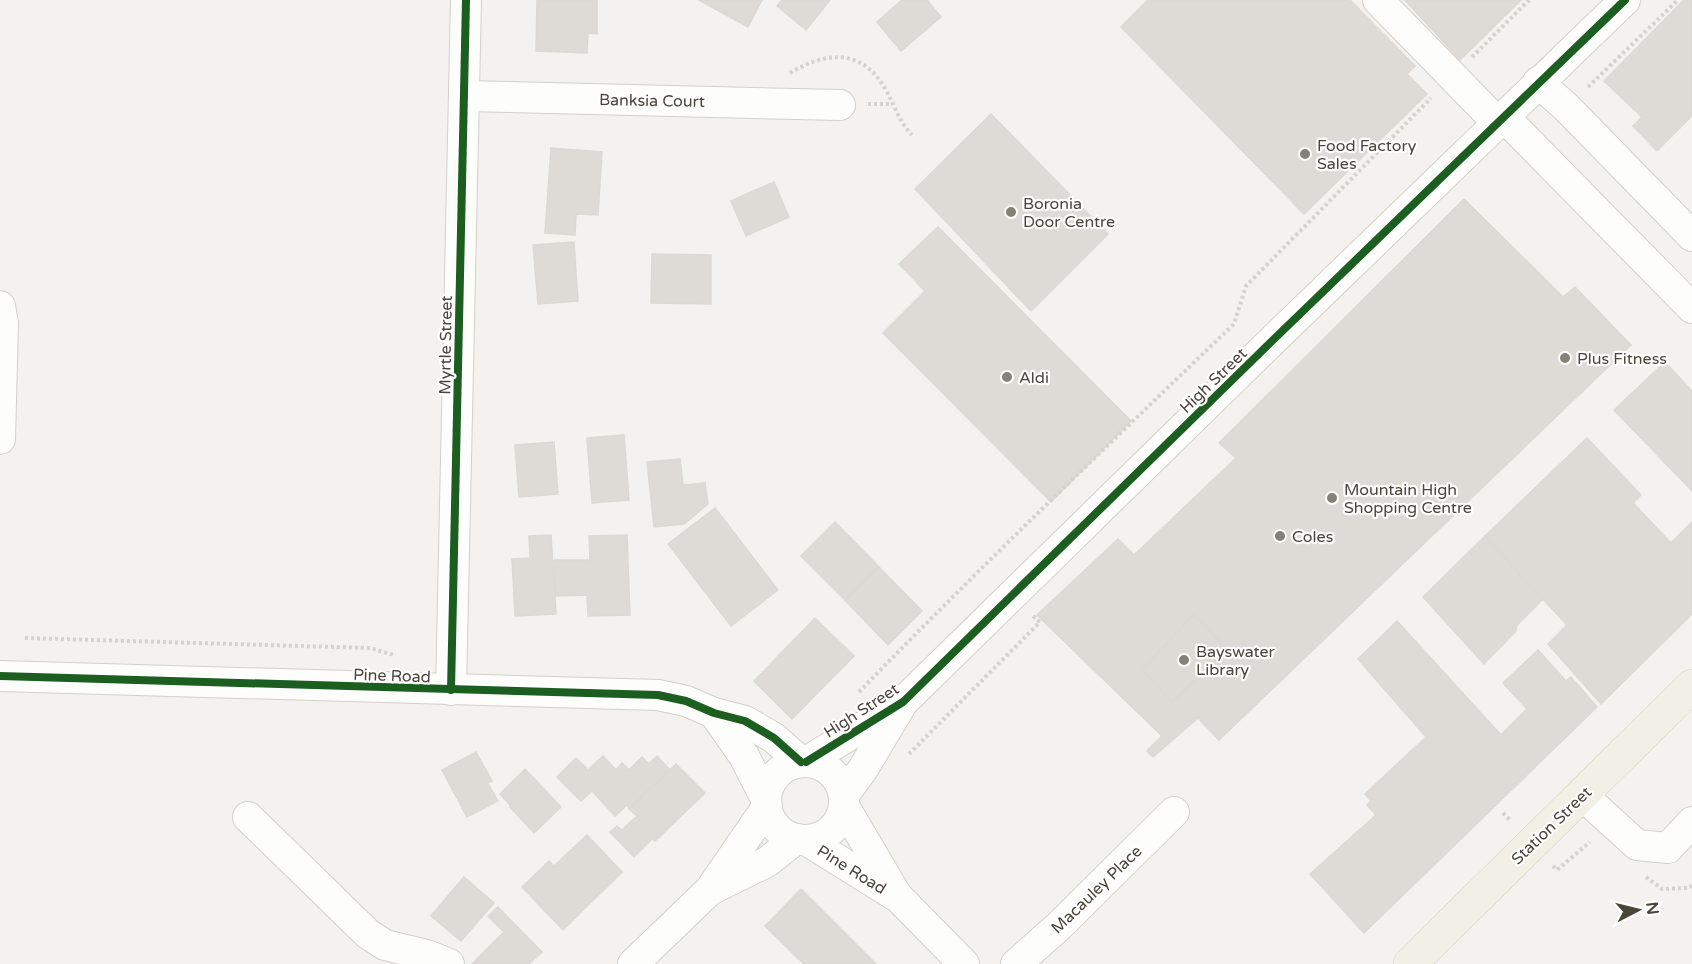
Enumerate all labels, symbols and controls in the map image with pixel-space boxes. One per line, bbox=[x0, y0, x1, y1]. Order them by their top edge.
street label: Banksia Court bbox=[599, 90, 705, 112]
place label: Food Factory Sales bbox=[1317, 136, 1417, 174]
marker: Food Factory Sales bbox=[1298, 147, 1312, 161]
place label: Boronia Door Centre bbox=[1023, 194, 1115, 232]
marker: Boronia Door Centre bbox=[1004, 205, 1018, 219]
street label: Myrtle Street bbox=[435, 295, 457, 395]
street label: High Street bbox=[1176, 344, 1251, 418]
place label: Plus Fitness bbox=[1577, 349, 1667, 369]
marker: Plus Fitness bbox=[1558, 351, 1572, 365]
place label: Aldi bbox=[1019, 368, 1049, 388]
marker: Aldi bbox=[1000, 370, 1014, 384]
place label: Mountain High Shopping Centre bbox=[1344, 480, 1472, 518]
marker: Mountain High Shopping Centre bbox=[1325, 491, 1339, 505]
place label: Coles bbox=[1292, 527, 1333, 547]
marker: Coles bbox=[1273, 529, 1287, 543]
place label: Bayswater Library bbox=[1196, 642, 1276, 680]
marker: Bayswater Library bbox=[1177, 653, 1191, 667]
street label: Pine Road bbox=[353, 665, 431, 687]
street label: High Street bbox=[820, 679, 903, 743]
street label: Station Street bbox=[1507, 782, 1596, 869]
street label: Pine Road bbox=[813, 841, 890, 899]
street label: Macauley Place bbox=[1047, 841, 1146, 938]
north arrow bbox=[1608, 880, 1668, 940]
text: N bbox=[1641, 901, 1663, 916]

